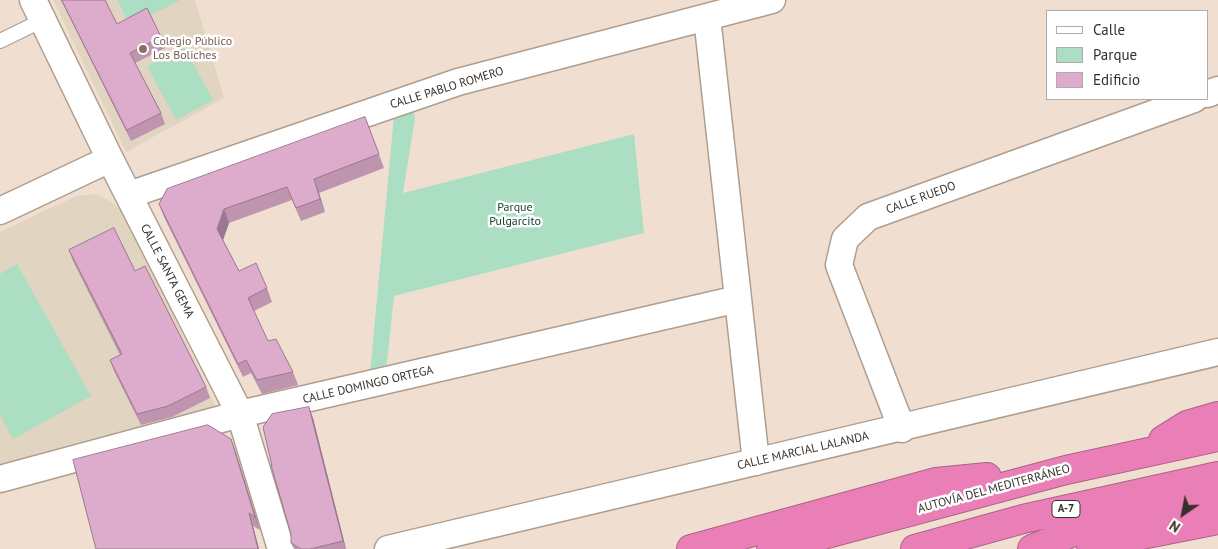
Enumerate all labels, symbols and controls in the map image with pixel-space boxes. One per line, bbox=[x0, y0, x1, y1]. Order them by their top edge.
legend bbox=[1046, 10, 1208, 100]
text: Calle bbox=[1093, 20, 1125, 39]
place label: Colegio Público Los Boliches bbox=[153, 35, 232, 63]
marker: Colegio Público Los Boliches bbox=[137, 43, 149, 55]
text: Parque bbox=[1093, 45, 1137, 64]
street label: CALLE PABLO ROMERO bbox=[388, 64, 506, 112]
text: Edificio bbox=[1093, 70, 1140, 89]
street label: CALLE RUEDO bbox=[884, 179, 958, 217]
park label: Parque Pulgarcito bbox=[489, 201, 541, 229]
street label: CALLE SANTA GEMA bbox=[137, 222, 197, 320]
street label: CALLE DOMINGO ORTEGA bbox=[301, 363, 435, 407]
street label: CALLE MARCIAL LALANDA bbox=[736, 429, 870, 473]
street label: AUTOVÍA DEL MEDITERRÁNEO bbox=[916, 462, 1072, 516]
north arrow bbox=[1158, 489, 1208, 539]
road number: A-7 bbox=[1052, 500, 1080, 518]
text: N bbox=[1166, 517, 1184, 537]

